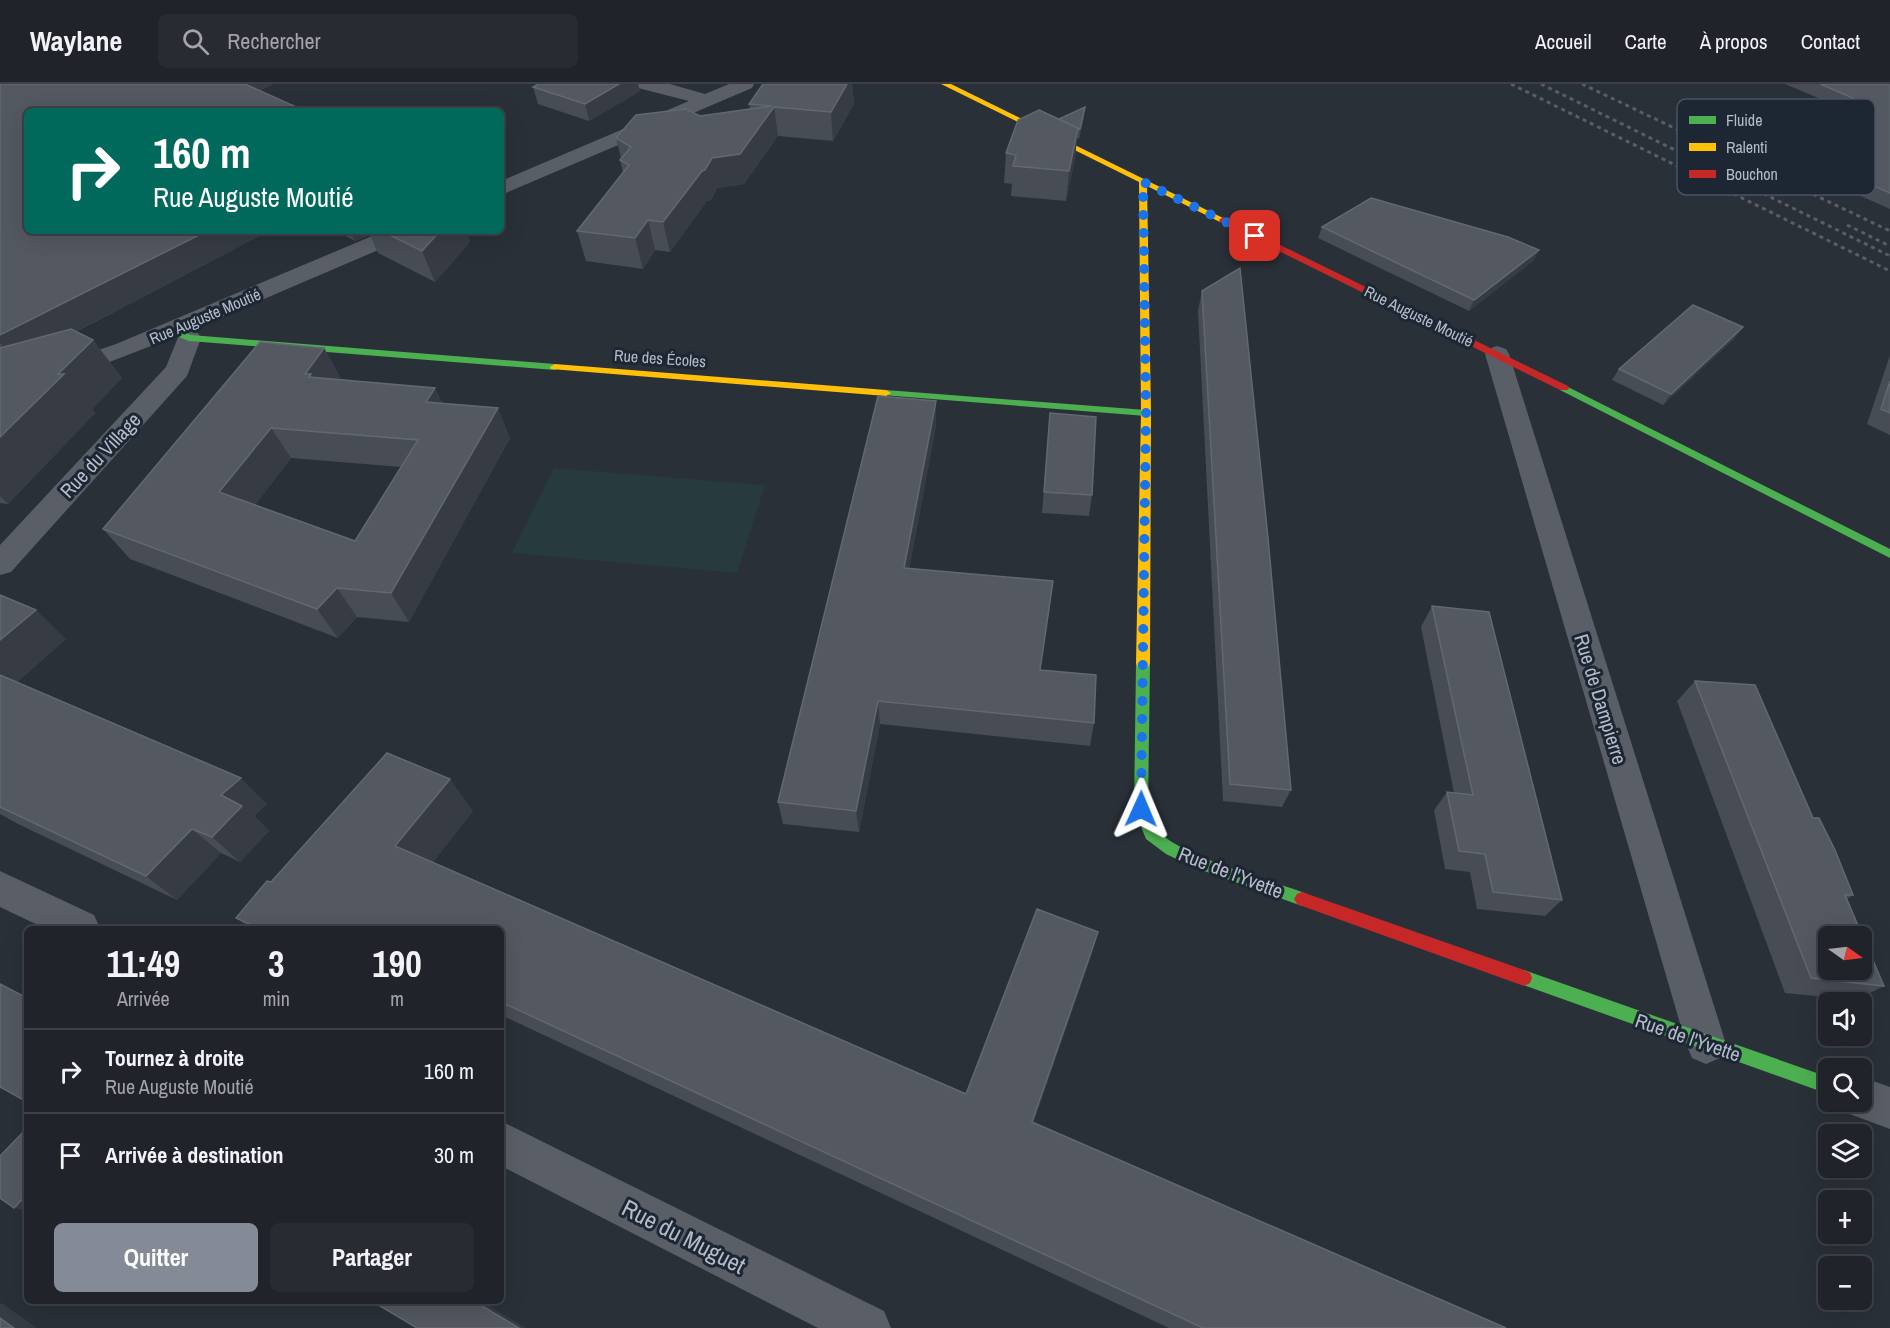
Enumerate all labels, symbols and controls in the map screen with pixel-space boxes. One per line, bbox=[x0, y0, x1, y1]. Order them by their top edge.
search box bbox=[158, 14, 578, 68]
text: Waylane bbox=[30, 22, 122, 60]
icon: search bbox=[179, 25, 212, 58]
text: Rechercher bbox=[227, 26, 321, 56]
text: Accueil bbox=[1535, 27, 1592, 56]
text: Carte bbox=[1625, 27, 1667, 56]
text: À propos bbox=[1700, 27, 1768, 56]
text: Contact bbox=[1801, 27, 1860, 56]
legend bbox=[1677, 99, 1875, 195]
text: Fluide bbox=[1726, 109, 1762, 131]
text: 160 m bbox=[153, 125, 251, 181]
icon: right bbox=[54, 132, 132, 210]
text: Ralenti bbox=[1726, 136, 1768, 158]
text: Bouchon bbox=[1726, 163, 1778, 185]
text: Rue Auguste Moutié bbox=[153, 179, 354, 215]
pin bbox=[1229, 210, 1280, 261]
icon: arrive bbox=[1238, 219, 1271, 252]
street label: Rue Auguste Moutié bbox=[1361, 280, 1477, 352]
street label: Rue Auguste Moutié bbox=[146, 283, 264, 349]
street label: Rue des Écoles bbox=[613, 344, 707, 372]
street label: Rue du Village bbox=[54, 407, 146, 503]
street label: Rue de Dampierre bbox=[1568, 631, 1634, 767]
position arrow bbox=[1109, 777, 1173, 841]
street label: Rue de l'Yvette bbox=[1175, 840, 1287, 904]
north arrow bbox=[1818, 926, 1872, 980]
map controls bbox=[1818, 926, 1872, 1310]
text: 11:49 bbox=[106, 940, 180, 988]
text: 3 bbox=[268, 940, 285, 988]
text: 190 bbox=[372, 940, 422, 988]
text: Arrivée bbox=[117, 985, 170, 1012]
text: min bbox=[263, 985, 290, 1012]
text: m bbox=[390, 985, 404, 1012]
button: sound bbox=[1818, 992, 1872, 1046]
street label: Rue de l'Yvette bbox=[1632, 1006, 1744, 1068]
text: Tournez à droite bbox=[105, 1043, 244, 1073]
icon: right bbox=[54, 1055, 87, 1088]
text: 160 m bbox=[424, 1056, 474, 1086]
button: search bbox=[1818, 1058, 1872, 1112]
text: Rue Auguste Moutié bbox=[105, 1073, 254, 1100]
button: layers bbox=[1818, 1124, 1872, 1178]
icon: arrive bbox=[54, 1139, 87, 1172]
text: Arrivée à destination bbox=[105, 1140, 283, 1170]
text: 30 m bbox=[434, 1140, 474, 1170]
button: + bbox=[1818, 1190, 1872, 1244]
street label: Rue du Muguet bbox=[617, 1191, 752, 1281]
button: Quitter bbox=[54, 1223, 258, 1292]
button: Partager bbox=[270, 1223, 474, 1292]
button: − bbox=[1818, 1256, 1872, 1310]

